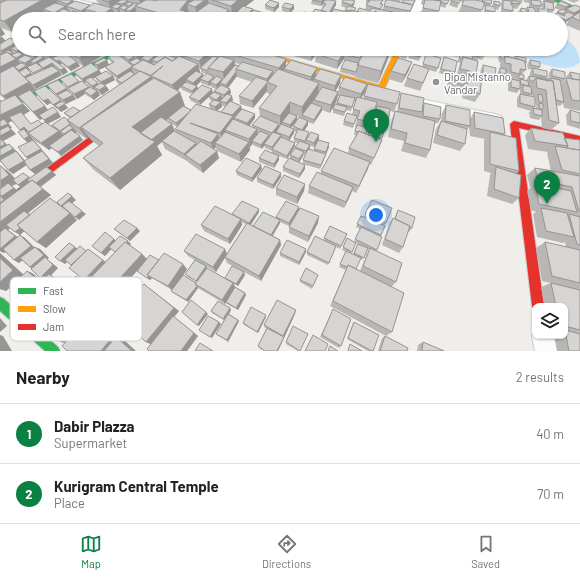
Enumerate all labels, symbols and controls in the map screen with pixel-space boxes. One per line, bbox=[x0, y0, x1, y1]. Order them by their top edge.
search box bbox=[12, 12, 568, 56]
icon: search bbox=[26, 23, 48, 45]
text: Search here bbox=[58, 25, 136, 43]
place label: Dipa Mistanno Vandar bbox=[444, 70, 511, 96]
marker: Dipa Mistanno Vandar bbox=[431, 77, 441, 87]
pin: 1 bbox=[363, 109, 389, 142]
pin: 2 bbox=[534, 171, 560, 204]
your location bbox=[366, 205, 386, 225]
legend bbox=[10, 277, 142, 341]
text: Fast bbox=[43, 284, 64, 297]
text: Slow bbox=[43, 302, 66, 315]
map controls bbox=[532, 303, 568, 339]
button: layers bbox=[532, 303, 568, 339]
text: Jam bbox=[43, 320, 64, 333]
text: Nearby bbox=[16, 367, 70, 387]
text: 2 results bbox=[516, 369, 564, 385]
text: Dabir Plazza bbox=[54, 417, 134, 435]
text: 1 bbox=[27, 426, 31, 442]
text: 40 m bbox=[536, 426, 564, 442]
text: Supermarket bbox=[54, 435, 127, 451]
text: Kurigram Central Temple bbox=[54, 477, 219, 495]
text: 2 bbox=[25, 486, 33, 502]
text: 70 m bbox=[537, 486, 564, 502]
text: Place bbox=[54, 495, 85, 511]
tab: Map bbox=[80, 533, 102, 570]
tab: Directions bbox=[262, 533, 311, 570]
tab: Saved bbox=[471, 533, 500, 570]

